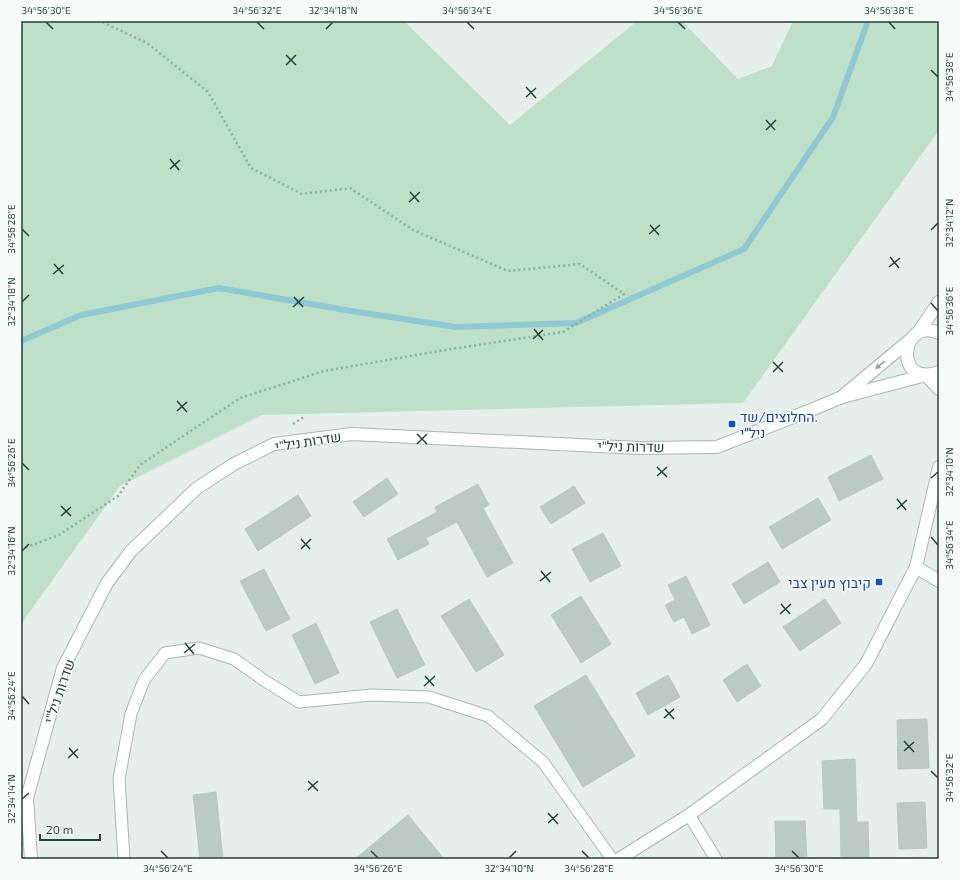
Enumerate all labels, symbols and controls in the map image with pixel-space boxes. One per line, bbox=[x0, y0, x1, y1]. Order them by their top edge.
text: 34°56'30"E bbox=[21, 4, 71, 16]
text: 34°56'32"E bbox=[233, 4, 282, 16]
text: 32°34'18"N bbox=[308, 4, 358, 16]
text: 34°56'34"E bbox=[442, 4, 492, 16]
text: 34°56'36"E bbox=[654, 4, 703, 16]
text: 34°56'38"E bbox=[864, 4, 914, 16]
text: 34°56'38"E bbox=[943, 52, 955, 102]
text: 32°34'12"N bbox=[943, 199, 955, 247]
text: 34°56'28"E bbox=[5, 204, 17, 254]
text: 32°34'18"N bbox=[5, 277, 17, 327]
text: 34°56'36"E bbox=[943, 286, 955, 335]
one-way arrow bbox=[875, 360, 886, 369]
place label: החלוצים/שד. ניל״י bbox=[740, 408, 818, 441]
marker: החלוצים/שד. ניל״י bbox=[727, 419, 737, 429]
street label: שדרות ניל"י bbox=[274, 427, 342, 455]
street label: שדרות ניל"י bbox=[597, 437, 665, 455]
text: 34°56'26"E bbox=[5, 438, 17, 487]
text: 32°34'10"N bbox=[943, 447, 955, 497]
text: 34°56'34"E bbox=[943, 520, 955, 570]
text: 32°34'16"N bbox=[5, 527, 17, 575]
place label: קיבוץ מעין צבי bbox=[788, 574, 871, 591]
marker: קיבוץ מעין צבי bbox=[874, 577, 884, 587]
street label: שדרות ניל"י bbox=[40, 657, 78, 725]
text: 34°56'24"E bbox=[5, 671, 17, 721]
text: 34°56'32"E bbox=[943, 753, 955, 802]
text: 32°34'14"N bbox=[5, 774, 17, 824]
scale bar bbox=[40, 816, 100, 842]
text: 20 m bbox=[46, 822, 73, 836]
text: 34°56'24"E bbox=[143, 862, 193, 874]
text: 34°56'26"E bbox=[354, 862, 403, 874]
text: 32°34'10"N bbox=[484, 862, 534, 874]
text: 34°56'28"E bbox=[564, 862, 614, 874]
text: 34°56'30"E bbox=[774, 862, 824, 874]

